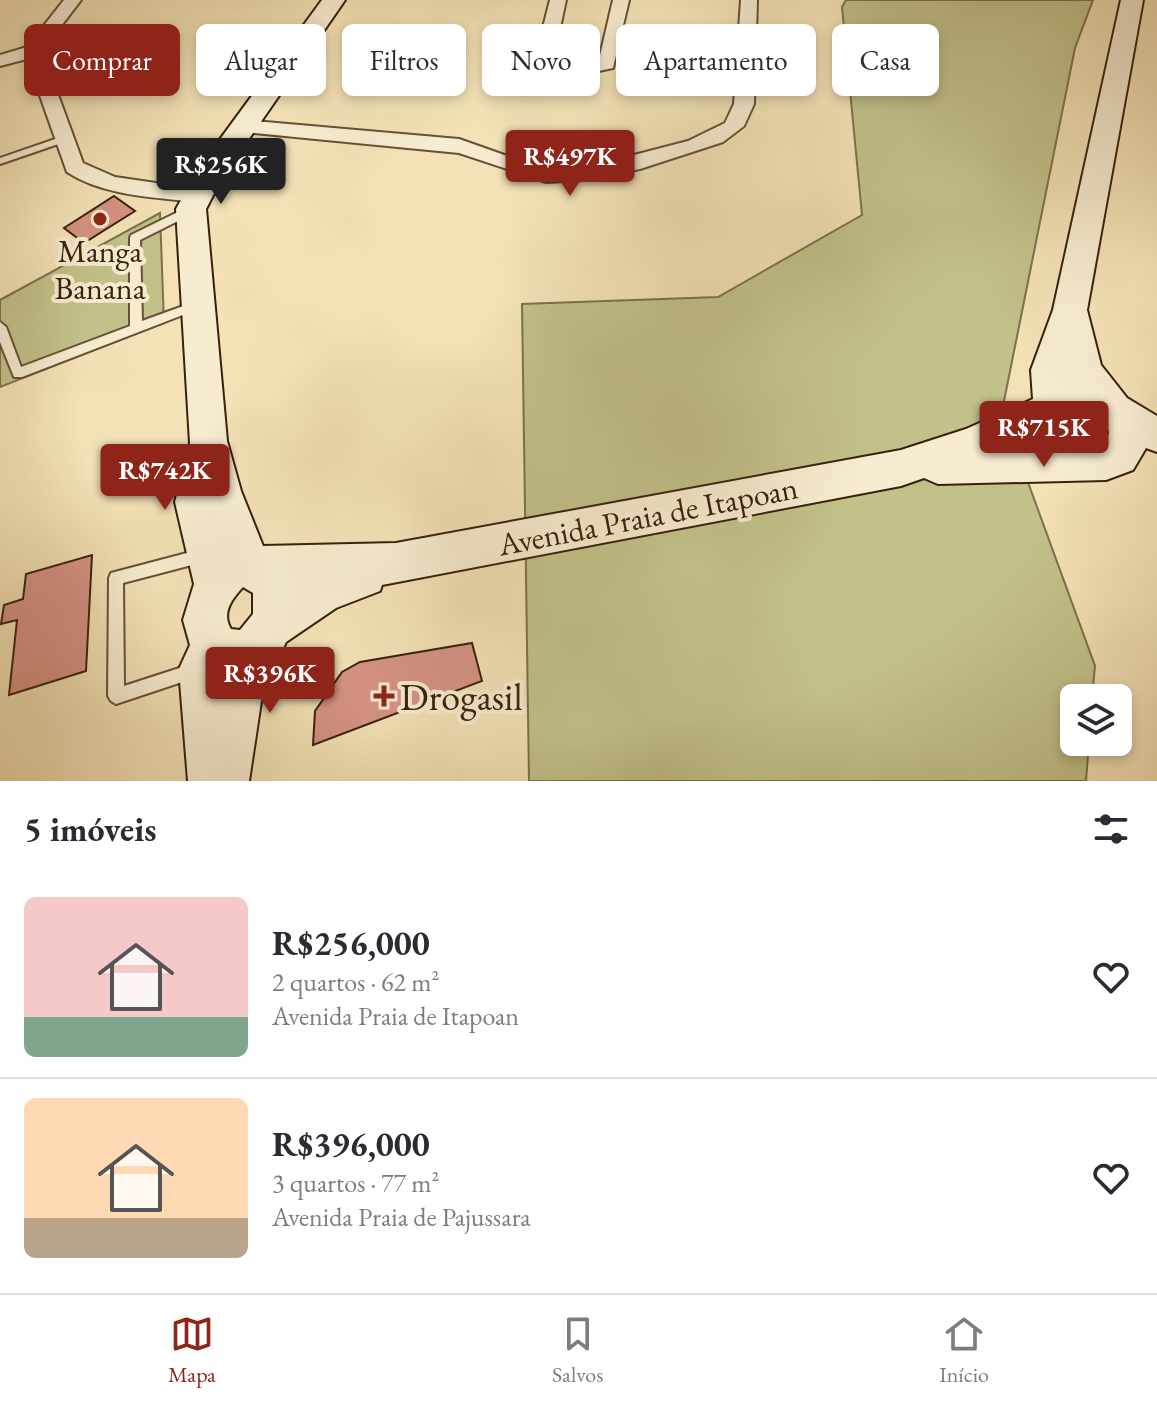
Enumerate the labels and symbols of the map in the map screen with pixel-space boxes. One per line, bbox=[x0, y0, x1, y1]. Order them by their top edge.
pin: R$497K bbox=[505, 130, 635, 198]
pin: R$256K bbox=[156, 138, 286, 206]
marker: Manga Banana bbox=[91, 210, 109, 228]
place label: Manga Banana bbox=[55, 230, 146, 309]
pin: R$715K bbox=[979, 401, 1109, 469]
pin: R$742K bbox=[100, 444, 230, 512]
street label: Avenida Praia de Itapoan bbox=[494, 466, 801, 566]
pin: R$396K bbox=[205, 647, 335, 715]
place label: Drogasil bbox=[400, 672, 523, 721]
marker: Drogasil bbox=[375, 687, 393, 705]

